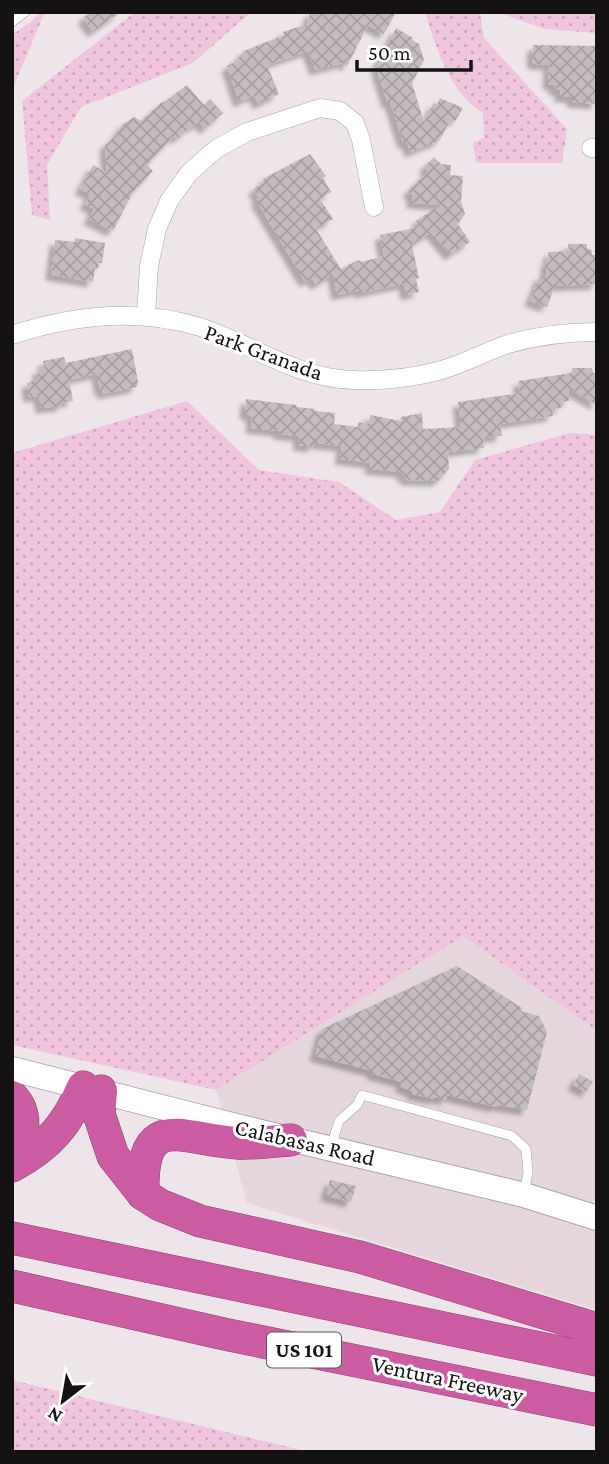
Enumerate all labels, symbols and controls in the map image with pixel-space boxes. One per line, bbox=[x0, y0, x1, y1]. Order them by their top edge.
scale bar bbox=[357, 28, 471, 72]
text: 50 m bbox=[368, 41, 411, 65]
street label: Park Granada bbox=[201, 319, 327, 386]
street label: Calabasas Road bbox=[232, 1113, 378, 1171]
road number: US 101 bbox=[267, 1332, 341, 1368]
street label: Ventura Freeway bbox=[370, 1350, 526, 1408]
north arrow bbox=[28, 1366, 98, 1436]
text: N bbox=[44, 1403, 65, 1427]

